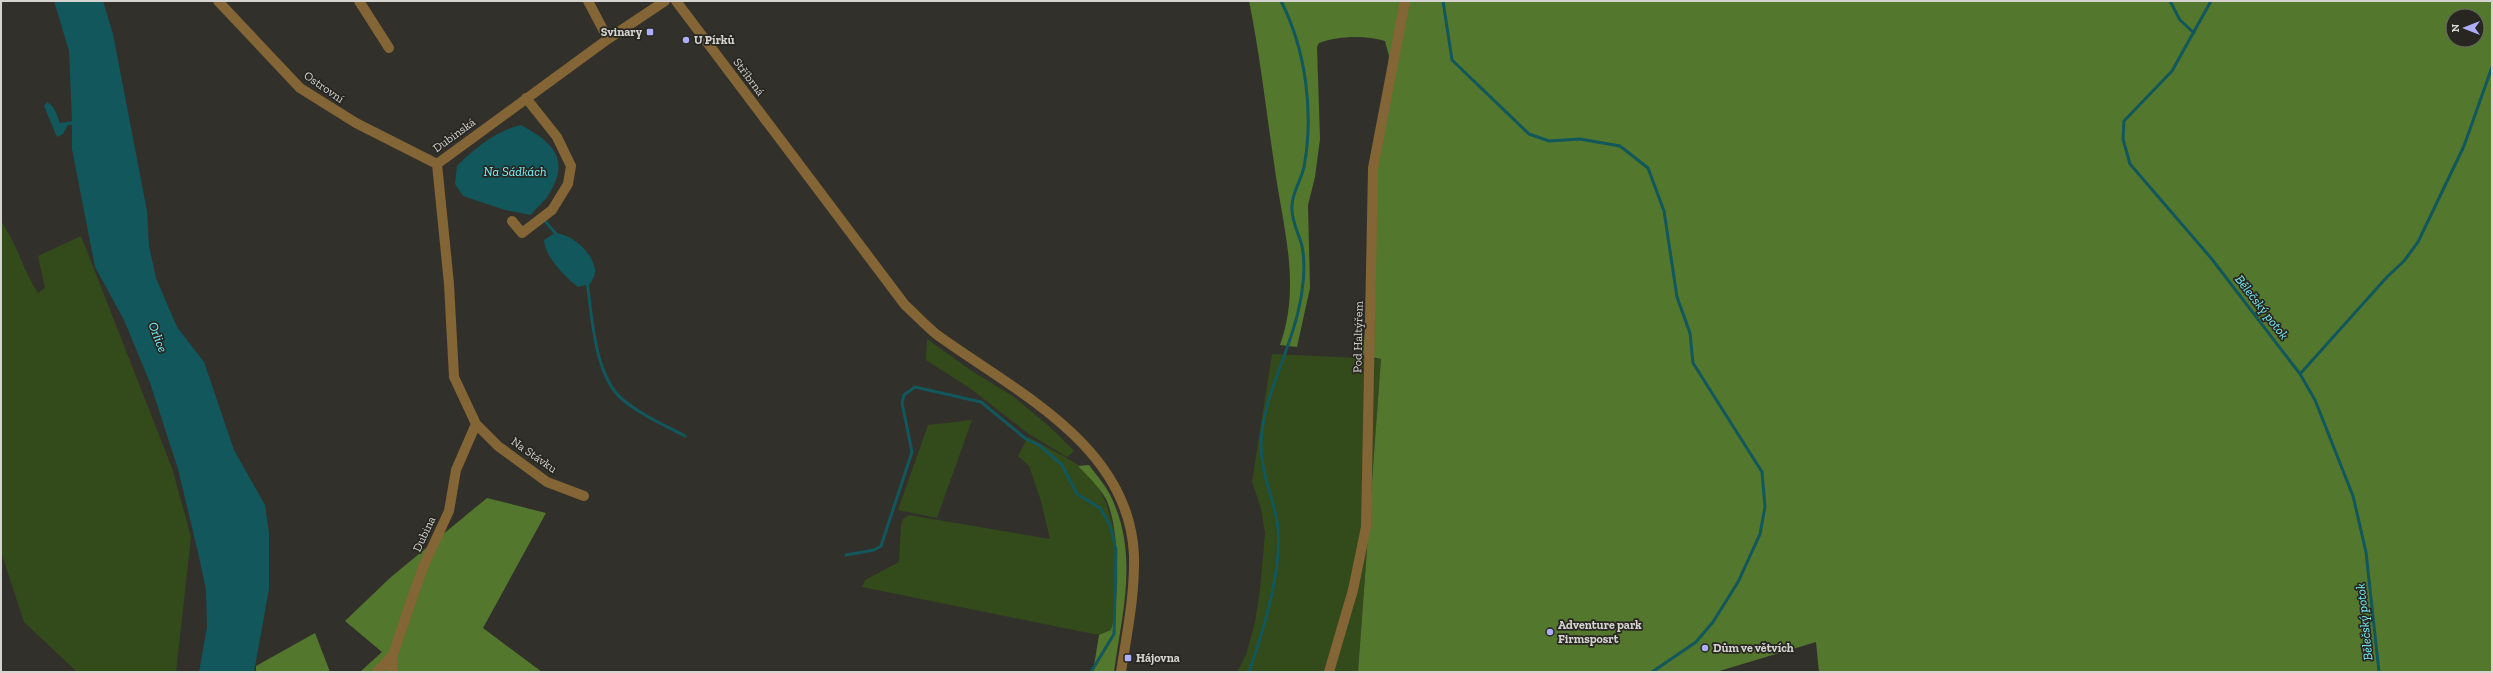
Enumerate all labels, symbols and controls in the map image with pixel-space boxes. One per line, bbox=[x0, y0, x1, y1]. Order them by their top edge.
north arrow bbox=[2445, 8, 2485, 48]
text: N bbox=[2449, 23, 2462, 32]
place label: Svinary bbox=[601, 25, 643, 39]
marker: Svinary bbox=[645, 27, 655, 37]
place label: U Pírků bbox=[694, 33, 735, 47]
marker: U Pírků bbox=[681, 35, 691, 45]
street label: Stříbrná bbox=[730, 55, 768, 99]
street label: Ostrovní bbox=[301, 68, 347, 106]
street label: Dubinská bbox=[430, 115, 478, 155]
water label: Na Sádkách bbox=[484, 164, 547, 179]
water label: Bělečský potok bbox=[2232, 272, 2292, 342]
street label: Pod Haltýřem bbox=[1350, 300, 1366, 373]
water label: Orlice bbox=[145, 320, 171, 355]
street label: Na Stávku bbox=[509, 434, 560, 476]
street label: Dubina bbox=[410, 514, 438, 554]
water label: Bělečský potok bbox=[2352, 582, 2376, 661]
place label: Adventure park Firmsposrt bbox=[1558, 618, 1642, 646]
marker: Adventure park Firmsposrt bbox=[1545, 627, 1555, 637]
place label: Dům ve větvích bbox=[1713, 641, 1794, 655]
marker: Dům ve větvích bbox=[1700, 643, 1710, 653]
place label: Hájovna bbox=[1136, 651, 1180, 666]
marker: Hájovna bbox=[1123, 653, 1133, 663]

